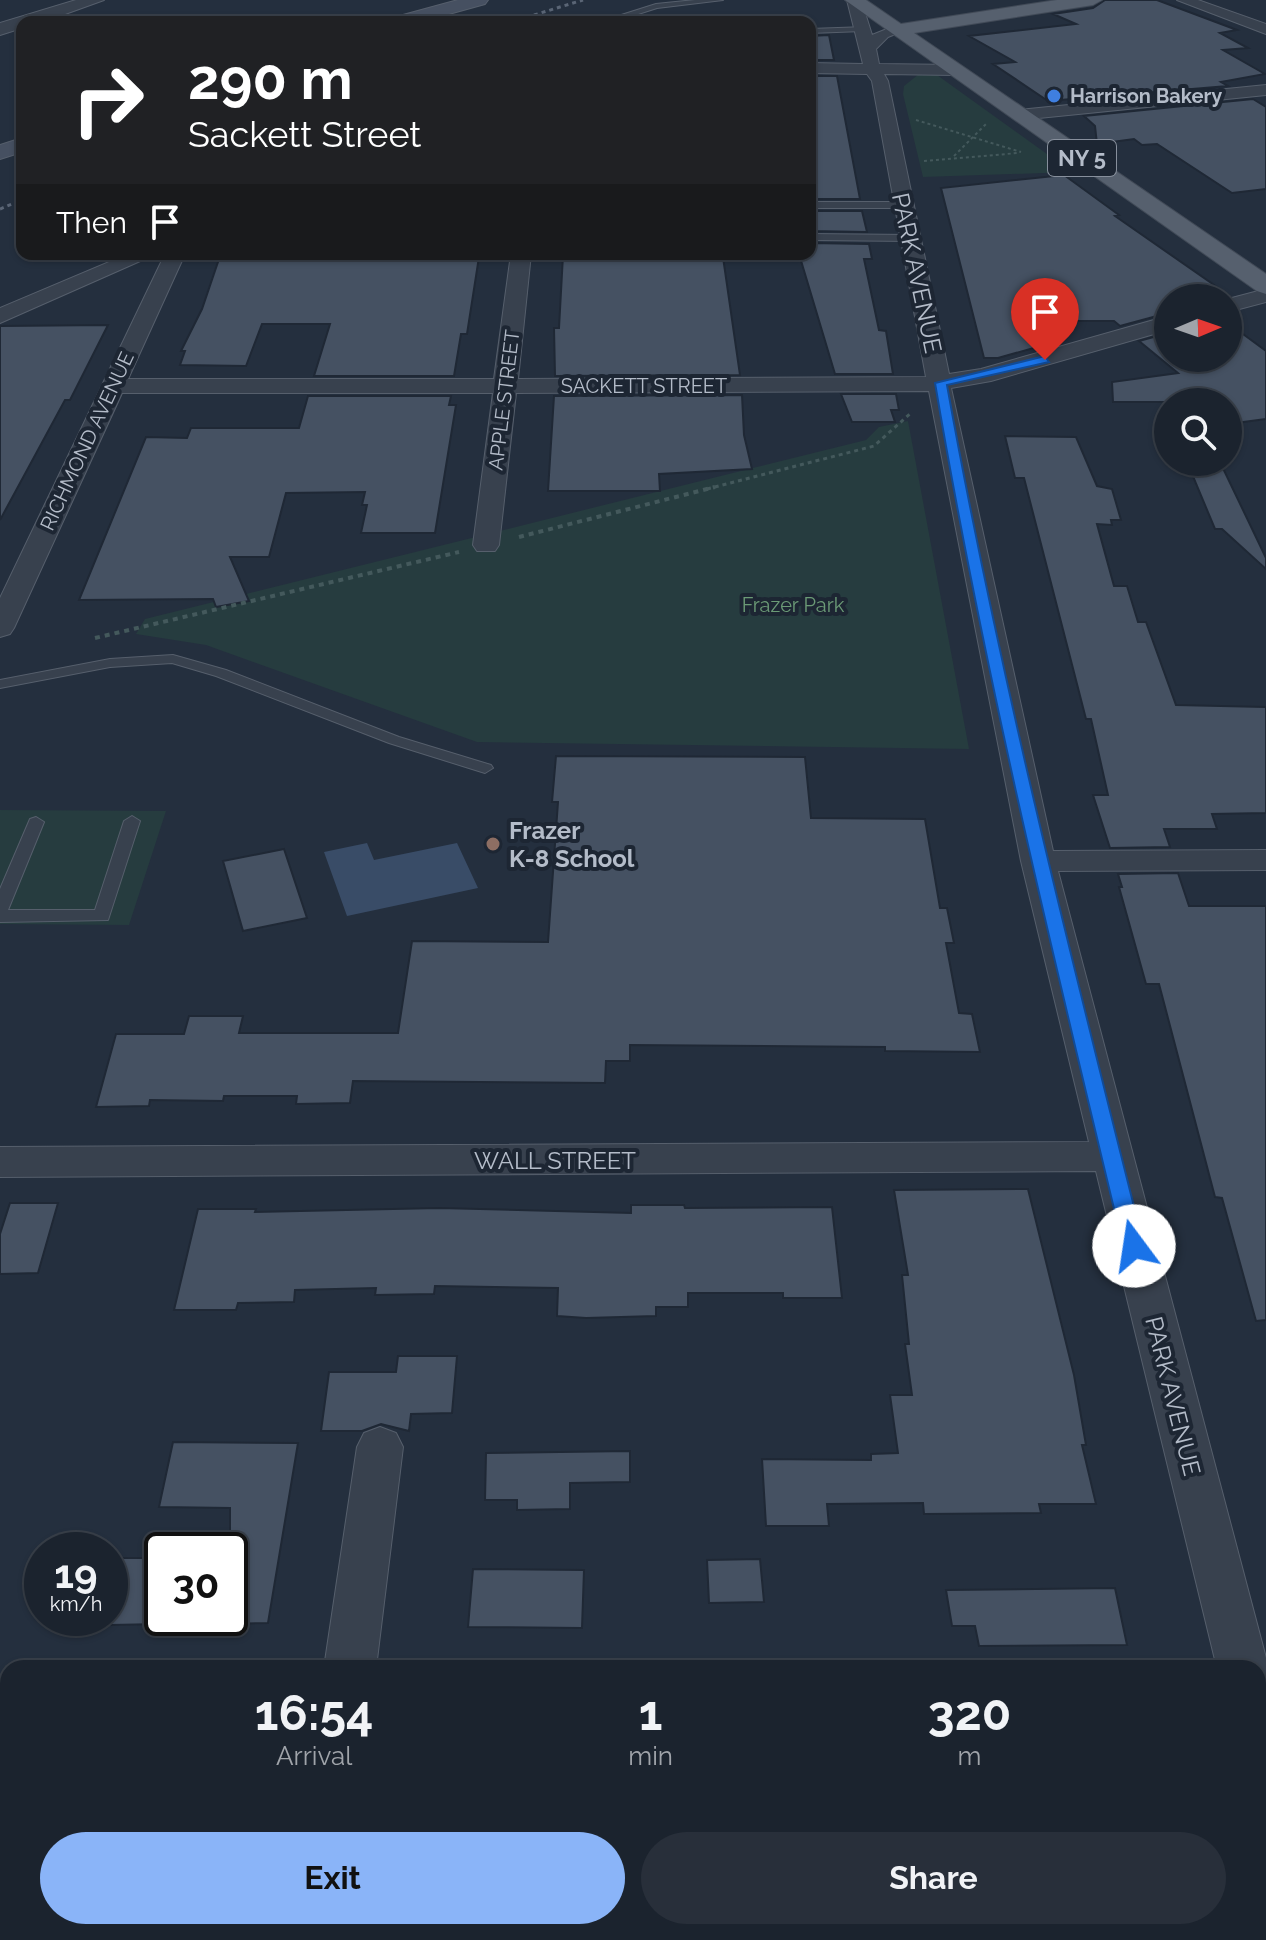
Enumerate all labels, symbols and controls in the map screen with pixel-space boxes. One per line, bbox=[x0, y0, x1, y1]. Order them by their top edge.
text: 290 m bbox=[188, 46, 353, 112]
icon: right bbox=[56, 48, 160, 152]
place label: Harrison Bakery bbox=[1070, 84, 1222, 108]
marker: Harrison Bakery bbox=[1045, 87, 1063, 105]
text: Sackett Street bbox=[188, 113, 421, 155]
road number: NY 5 bbox=[1048, 140, 1116, 176]
street label: PARK AVENUE bbox=[886, 190, 948, 356]
icon: arrive bbox=[143, 200, 187, 244]
text: Then bbox=[56, 205, 127, 240]
pin bbox=[1011, 278, 1079, 360]
north arrow bbox=[1154, 284, 1242, 372]
map controls bbox=[1154, 284, 1242, 476]
icon: arrive bbox=[1023, 290, 1067, 334]
street label: APPLE STREET bbox=[483, 328, 525, 472]
street label: RICHMOND AVENUE bbox=[35, 348, 139, 534]
street label: SACKETT STREET bbox=[561, 374, 727, 398]
button: search bbox=[1154, 388, 1242, 476]
park label: Frazer Park bbox=[742, 593, 845, 617]
place label: Frazer K-8 School bbox=[509, 816, 635, 873]
marker: Frazer K-8 School bbox=[484, 835, 502, 853]
street label: WALL STREET bbox=[474, 1146, 636, 1175]
position arrow bbox=[1092, 1204, 1176, 1288]
street label: PARK AVENUE bbox=[1139, 1313, 1207, 1479]
speed limit sign: 30 bbox=[144, 1532, 248, 1636]
text: 19 bbox=[54, 1550, 98, 1597]
text: km/h bbox=[50, 1592, 102, 1616]
text: 16:54 bbox=[255, 1685, 374, 1741]
text: 1 bbox=[639, 1685, 663, 1741]
text: 320 bbox=[928, 1685, 1011, 1741]
text: Arrival bbox=[276, 1741, 352, 1771]
text: min bbox=[628, 1741, 673, 1771]
text: m bbox=[958, 1741, 981, 1771]
button: Exit bbox=[40, 1832, 625, 1924]
button: Share bbox=[641, 1832, 1226, 1924]

